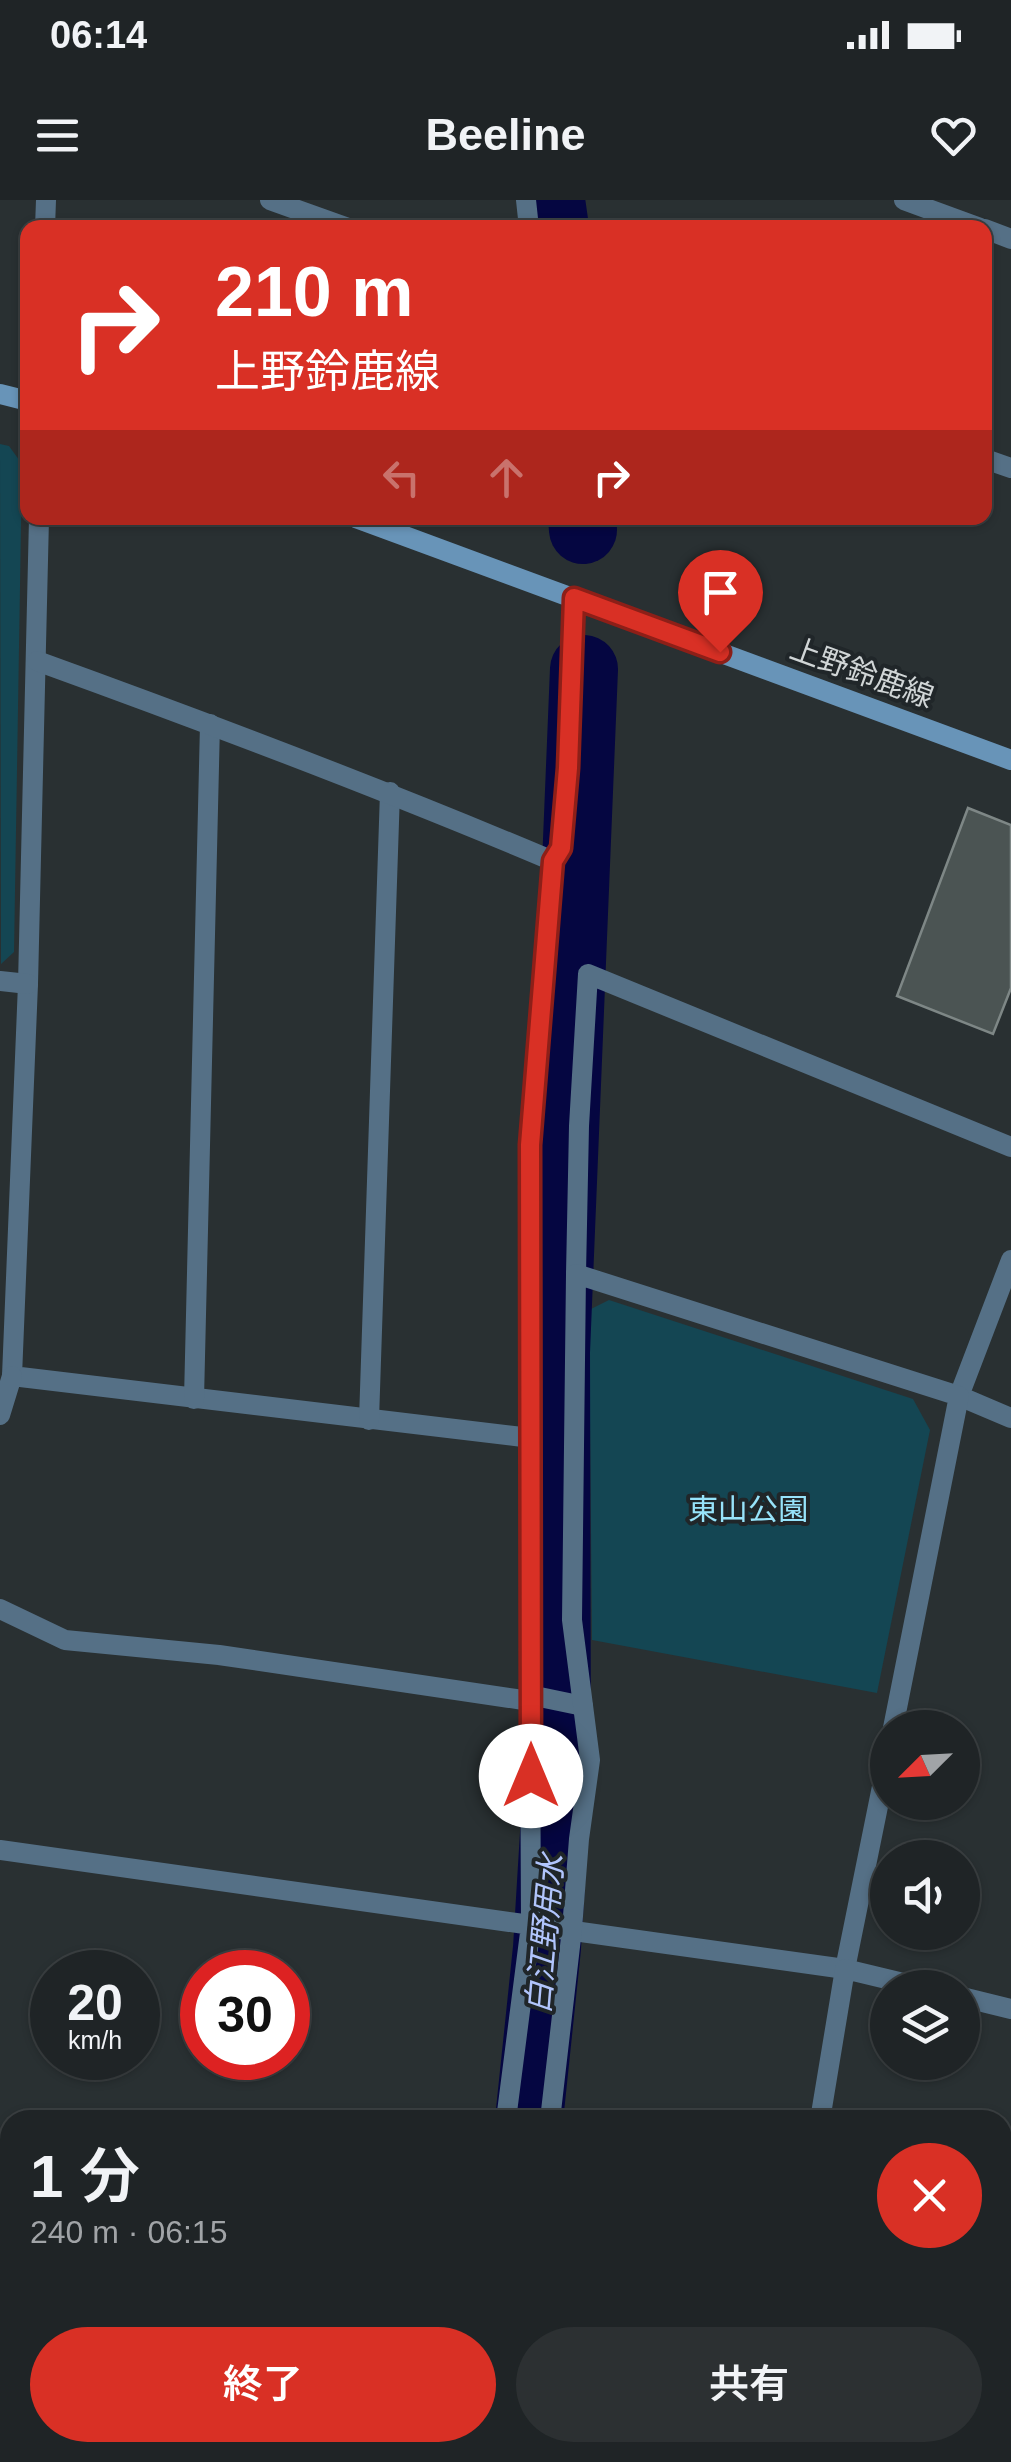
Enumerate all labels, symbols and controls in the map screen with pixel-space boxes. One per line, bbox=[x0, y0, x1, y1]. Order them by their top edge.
text: 06:14 bbox=[50, 14, 147, 56]
icon: menu bbox=[30, 108, 85, 163]
icon: heart bbox=[926, 108, 981, 163]
text: Beeline bbox=[425, 109, 586, 160]
text: 210 m bbox=[215, 253, 413, 331]
icon: right bbox=[50, 260, 180, 390]
text: 上野鈴鹿線 bbox=[215, 346, 440, 397]
icon: left bbox=[374, 450, 429, 505]
icon: ahead bbox=[479, 450, 534, 505]
icon: right bbox=[584, 450, 639, 505]
pin bbox=[678, 550, 763, 653]
icon: arrive bbox=[693, 565, 748, 620]
street label: 上野鈴鹿線 bbox=[786, 631, 938, 714]
park label: 東山公園 bbox=[688, 1493, 808, 1526]
north arrow bbox=[870, 1710, 980, 1820]
map controls bbox=[870, 1710, 980, 2080]
position arrow bbox=[479, 1724, 583, 1828]
button: sound bbox=[870, 1840, 980, 1950]
water label: 白江野用水 bbox=[520, 1850, 570, 2015]
speed limit sign: 30 bbox=[180, 1950, 310, 2080]
button: layers bbox=[870, 1970, 980, 2080]
text: 20 bbox=[67, 1975, 123, 2031]
text: km/h bbox=[68, 2026, 122, 2054]
text: 1 分 bbox=[30, 2143, 140, 2210]
button: close bbox=[877, 2143, 982, 2248]
text: 240 m · 06:15 bbox=[30, 2214, 227, 2250]
button: 終了 bbox=[30, 2327, 496, 2442]
button: 共有 bbox=[516, 2327, 982, 2442]

